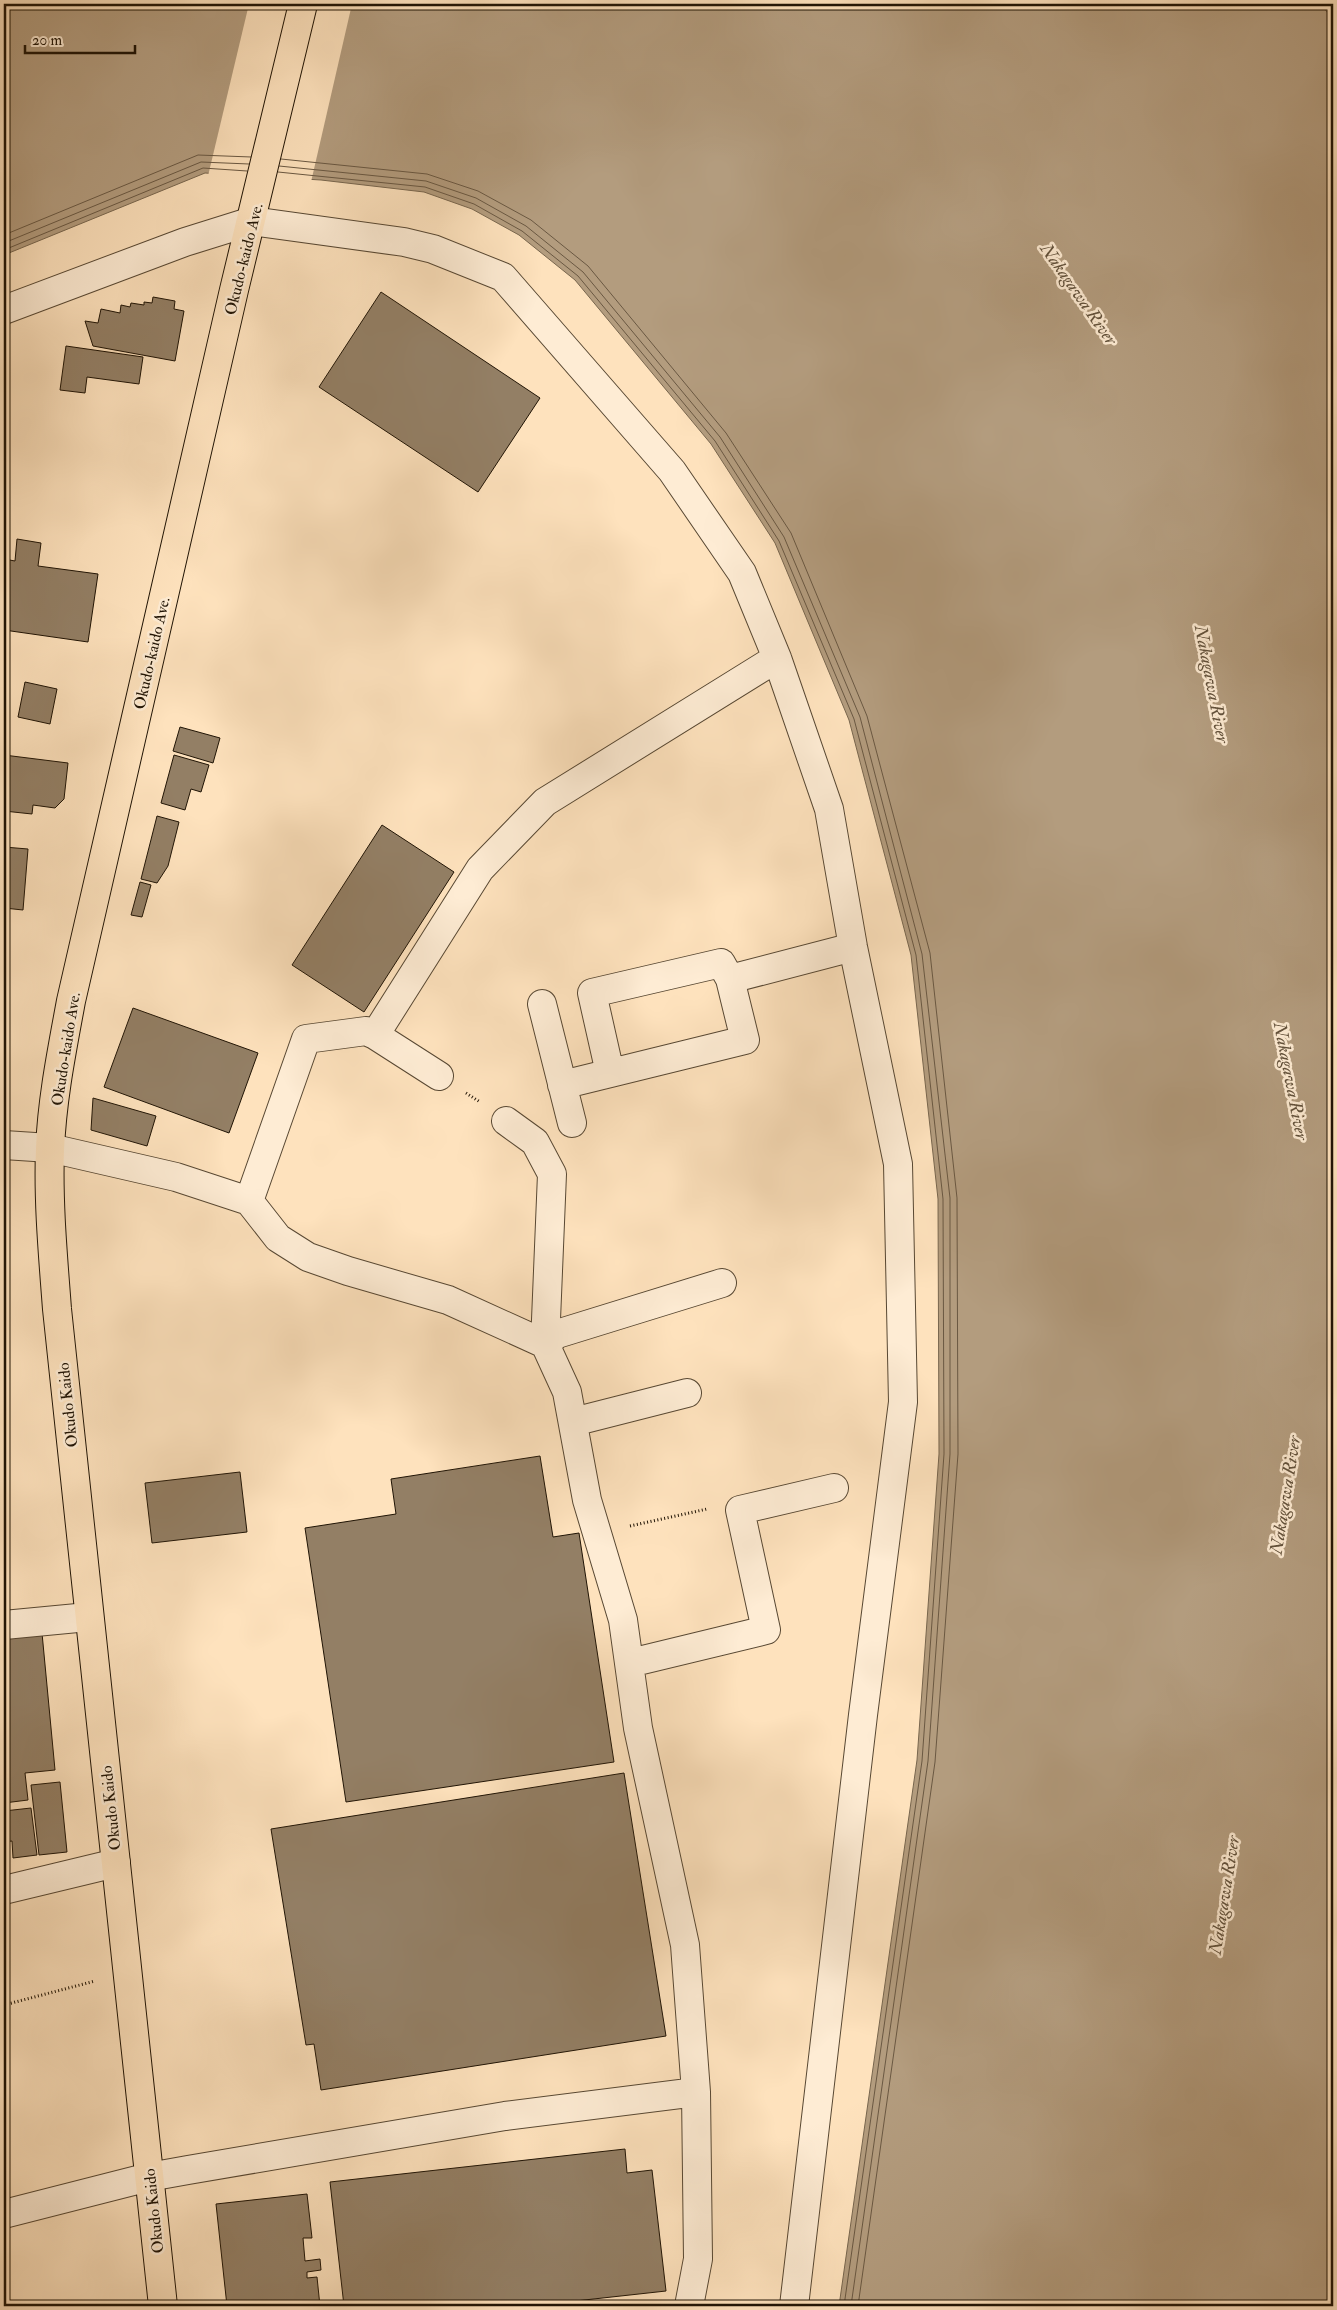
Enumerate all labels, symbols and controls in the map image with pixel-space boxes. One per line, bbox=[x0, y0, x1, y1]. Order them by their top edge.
scale bar bbox=[25, 22, 135, 54]
text: 20 m bbox=[32, 31, 62, 50]
street label: Okudo-kaido Ave. bbox=[220, 201, 268, 317]
water label: Nakagawa River bbox=[1034, 238, 1123, 351]
street label: Okudo-kaido Ave. bbox=[129, 595, 175, 711]
water label: Nakagawa River bbox=[1189, 622, 1234, 746]
street label: Okudo-kaido Ave. bbox=[47, 991, 85, 1107]
water label: Nakagawa River bbox=[1268, 1019, 1313, 1143]
street label: Okudo Kaido bbox=[54, 1361, 82, 1448]
water label: Nakagawa River bbox=[1265, 1433, 1306, 1557]
street label: Okudo Kaido bbox=[97, 1764, 125, 1851]
water label: Nakagawa River bbox=[1204, 1833, 1245, 1957]
street label: Okudo Kaido bbox=[140, 2167, 168, 2254]

